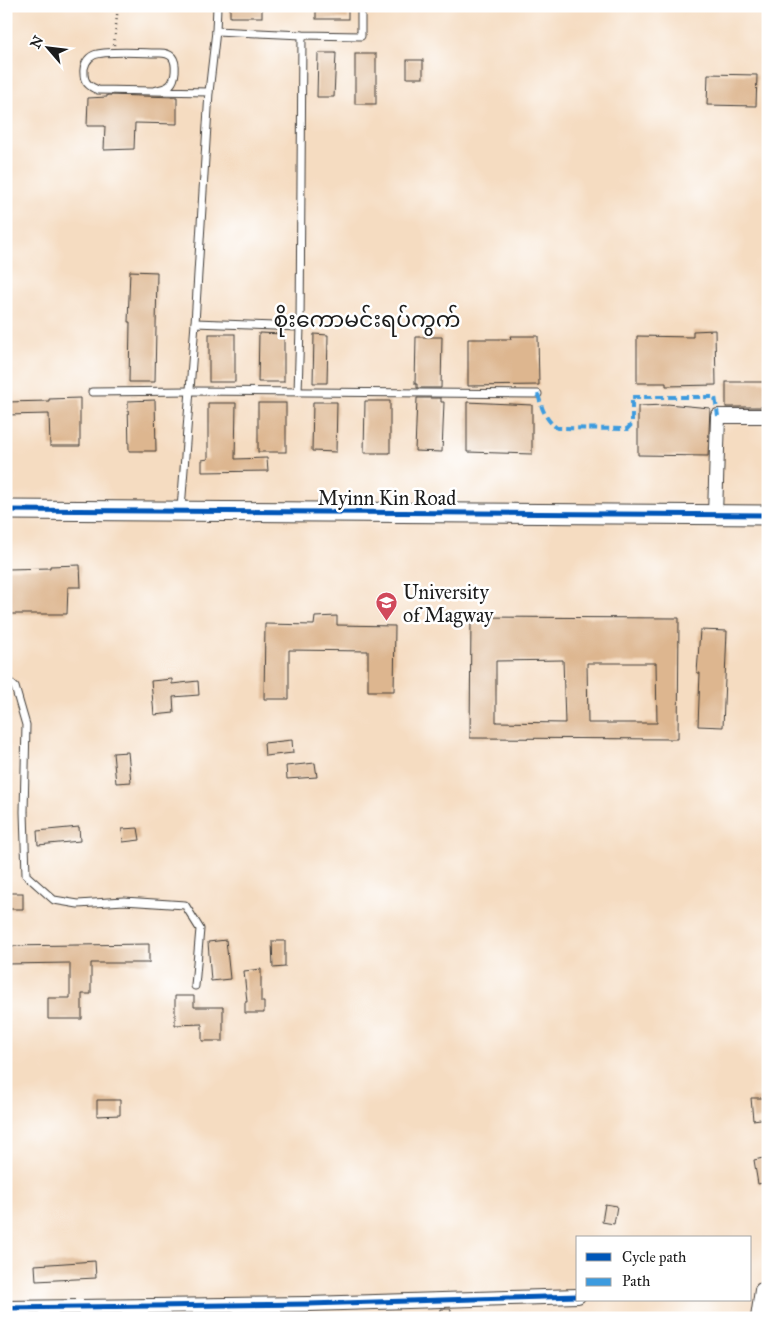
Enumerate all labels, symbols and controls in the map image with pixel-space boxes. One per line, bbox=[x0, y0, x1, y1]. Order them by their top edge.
north arrow bbox=[22, 22, 72, 72]
text: N bbox=[27, 33, 47, 51]
district label: စိုးကောမင်းရပ်ကွက် bbox=[273, 304, 461, 337]
street label: Myinn Kin Road bbox=[318, 486, 456, 510]
place label: University of Magway bbox=[403, 580, 494, 628]
school or university icon: University of Magway bbox=[375, 591, 399, 622]
legend bbox=[576, 1236, 752, 1302]
text: Cycle path bbox=[622, 1248, 687, 1266]
text: Path bbox=[622, 1272, 651, 1290]

